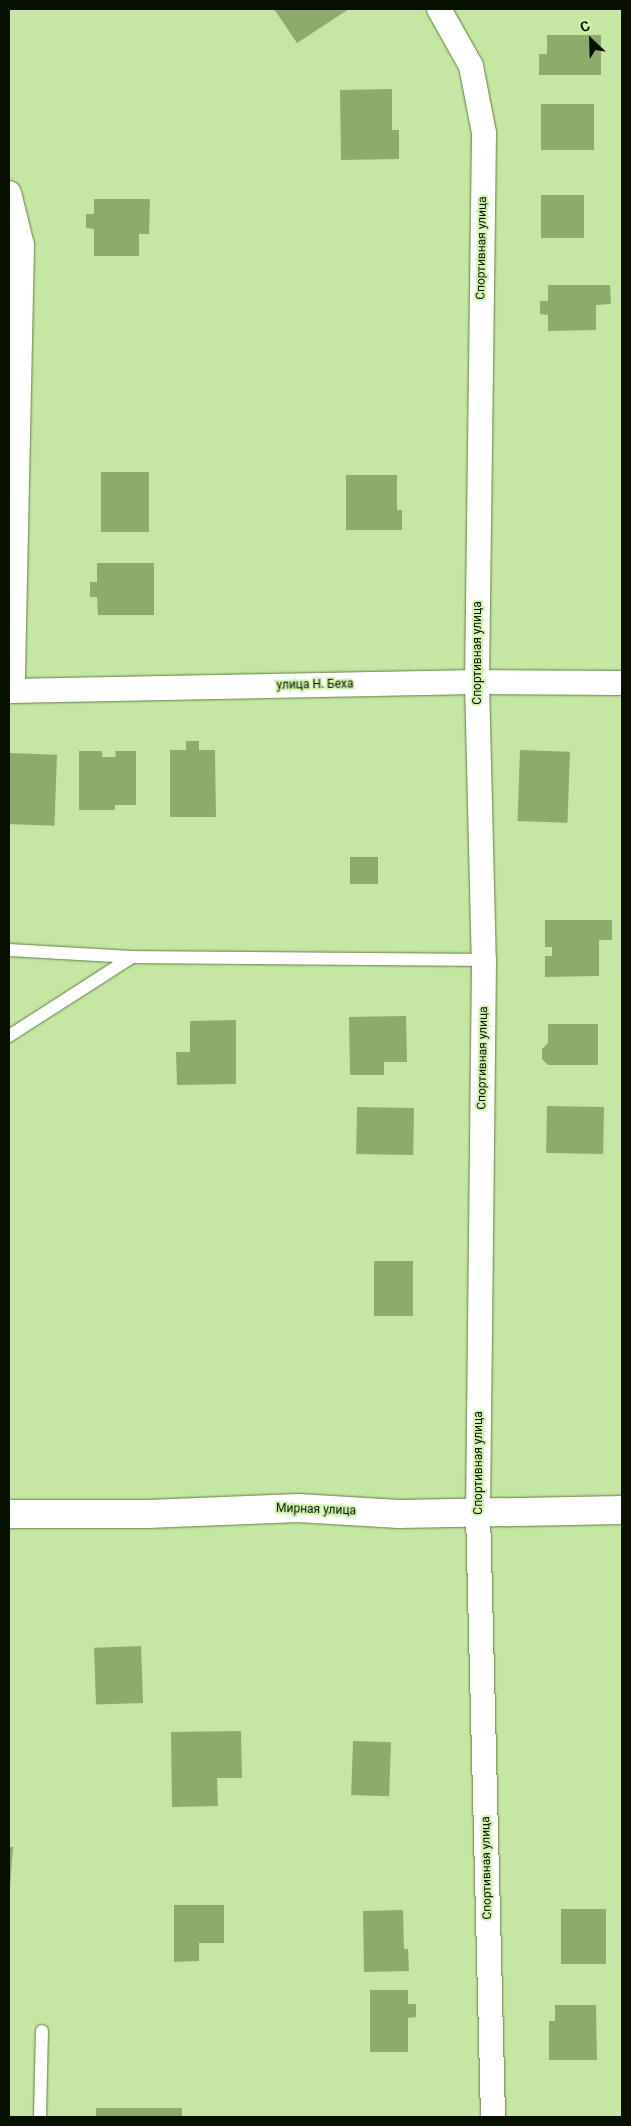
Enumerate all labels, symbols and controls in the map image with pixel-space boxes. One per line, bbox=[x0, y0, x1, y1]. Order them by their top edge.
north arrow bbox=[566, 15, 616, 65]
text: С bbox=[577, 17, 592, 35]
street label: Спортивная улица bbox=[474, 196, 490, 300]
street label: Спортивная улица bbox=[471, 601, 485, 705]
street label: улица Н. Беха bbox=[276, 677, 354, 693]
street label: Спортивная улица bbox=[475, 1006, 491, 1110]
street label: Спортивная улица bbox=[472, 1411, 486, 1515]
street label: Мирная улица bbox=[276, 1501, 356, 1519]
street label: Спортивная улица bbox=[479, 1816, 495, 1920]

